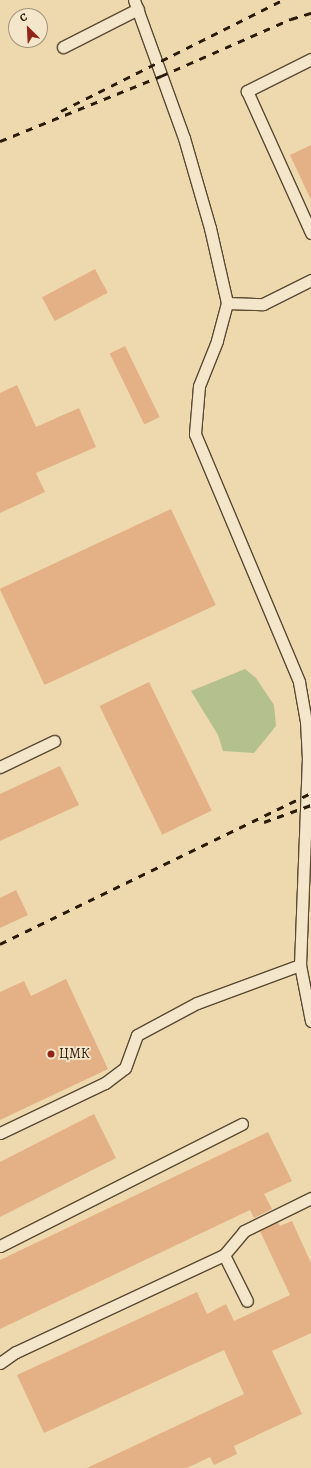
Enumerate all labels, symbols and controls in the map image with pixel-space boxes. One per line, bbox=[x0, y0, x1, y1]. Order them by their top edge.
north arrow bbox=[8, 8, 48, 48]
text: С bbox=[17, 9, 29, 26]
place label: ЦМК bbox=[59, 1046, 90, 1062]
marker: ЦМК bbox=[46, 1049, 56, 1059]

